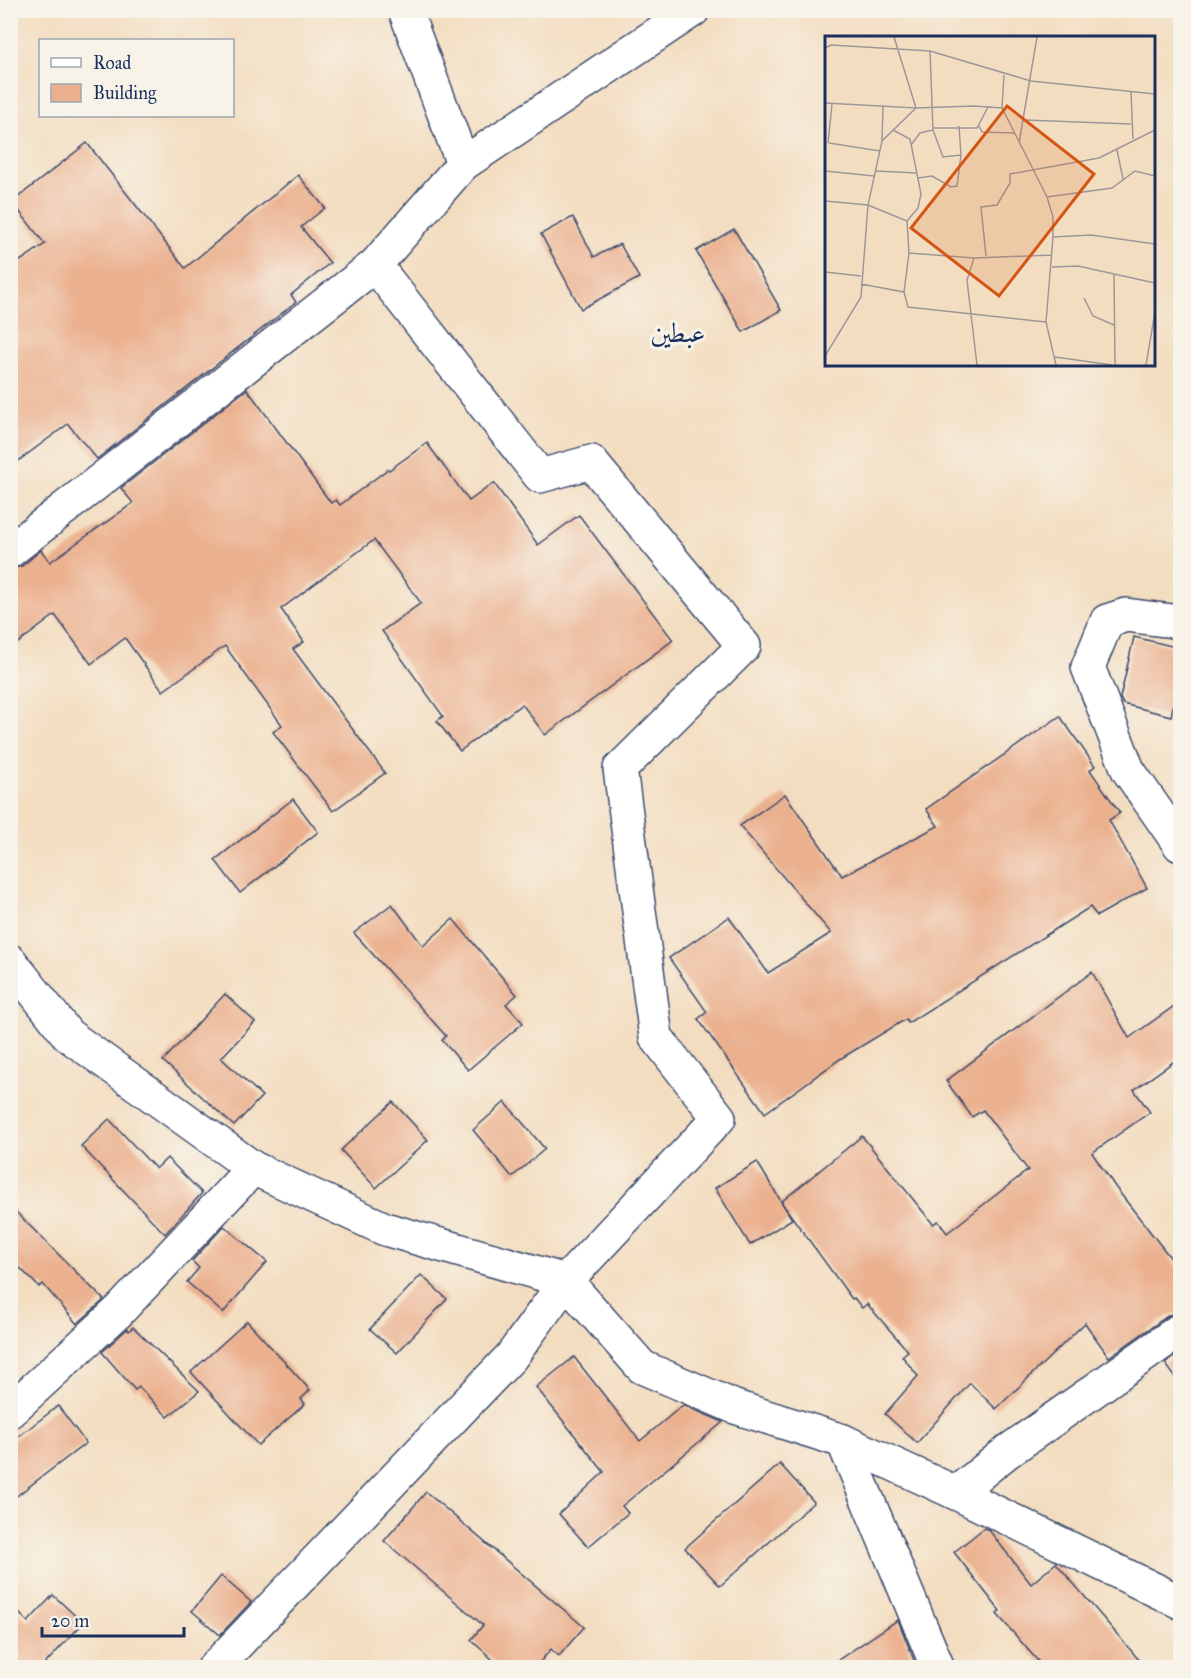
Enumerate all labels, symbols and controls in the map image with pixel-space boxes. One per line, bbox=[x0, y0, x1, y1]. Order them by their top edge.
inset map bbox=[825, 36, 1155, 366]
legend bbox=[39, 39, 234, 117]
text: Road bbox=[93, 52, 131, 74]
text: Building bbox=[93, 82, 157, 105]
district label: عبطين bbox=[651, 316, 705, 349]
scale bar bbox=[42, 1600, 184, 1638]
text: 20 m bbox=[51, 1610, 89, 1632]

